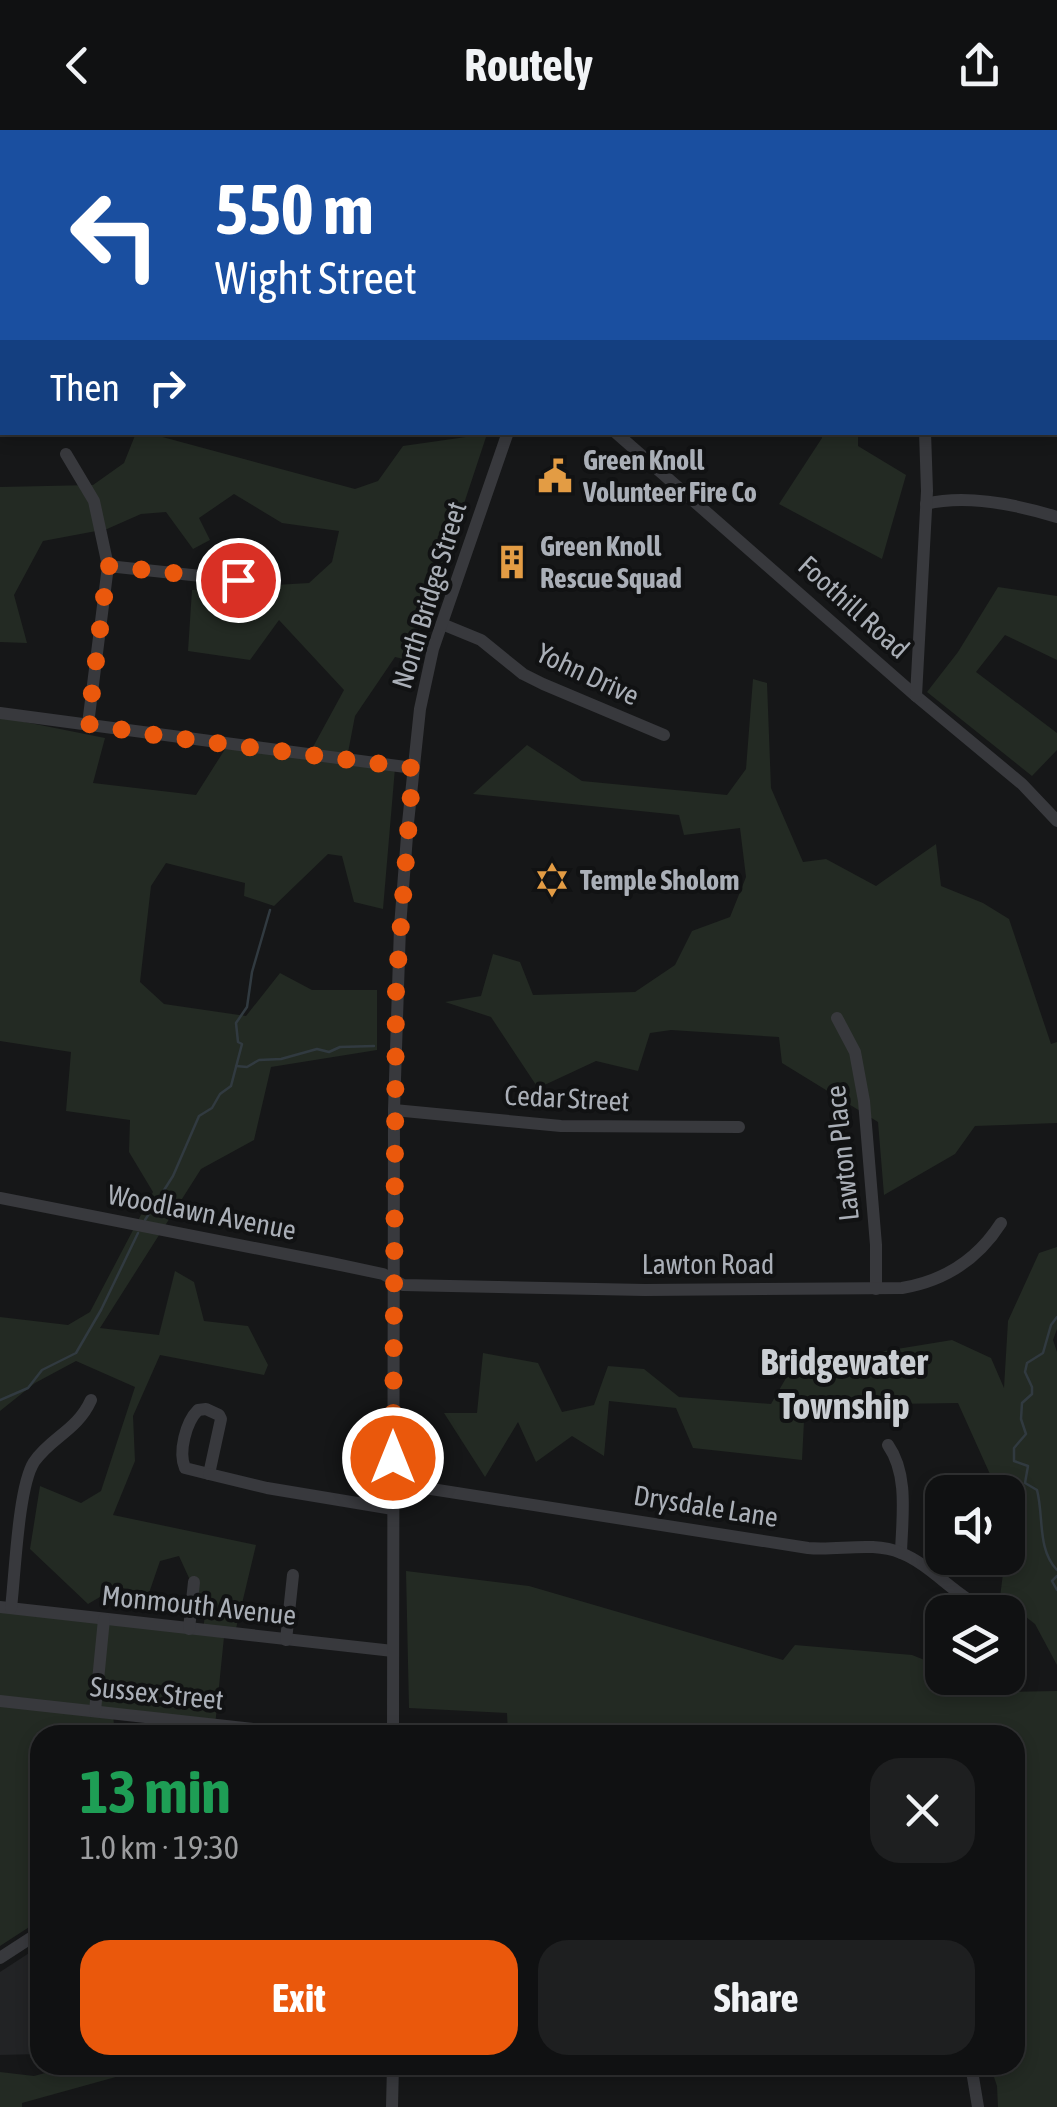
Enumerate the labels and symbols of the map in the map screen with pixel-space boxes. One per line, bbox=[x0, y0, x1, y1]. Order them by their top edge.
place label: Green Knoll Volunteer Fire Co bbox=[582, 444, 757, 508]
public building icon: Green Knoll Volunteer Fire Co bbox=[536, 457, 574, 495]
street label: North Bridge Street bbox=[385, 498, 473, 692]
place label: Green Knoll Rescue Squad bbox=[540, 530, 682, 594]
pin bbox=[196, 538, 281, 623]
building icon: Green Knoll Rescue Squad bbox=[493, 543, 531, 581]
street label: Foothill Road bbox=[792, 549, 916, 665]
street label: Yohn Drive bbox=[532, 636, 644, 712]
synagogue icon: Temple Sholom bbox=[533, 861, 571, 899]
place label: Temple Sholom bbox=[580, 864, 739, 896]
street label: Cedar Street bbox=[504, 1079, 630, 1117]
street label: Lawton Place bbox=[819, 1084, 865, 1222]
street label: Woodlawn Avenue bbox=[105, 1178, 299, 1246]
street label: Lawton Road bbox=[642, 1248, 774, 1280]
district label: Bridgewater Township bbox=[760, 1340, 928, 1427]
position arrow bbox=[341, 1406, 445, 1510]
street label: Drysdale Lane bbox=[632, 1479, 780, 1533]
street label: Monmouth Avenue bbox=[100, 1579, 298, 1631]
street label: Sussex Street bbox=[89, 1670, 225, 1716]

